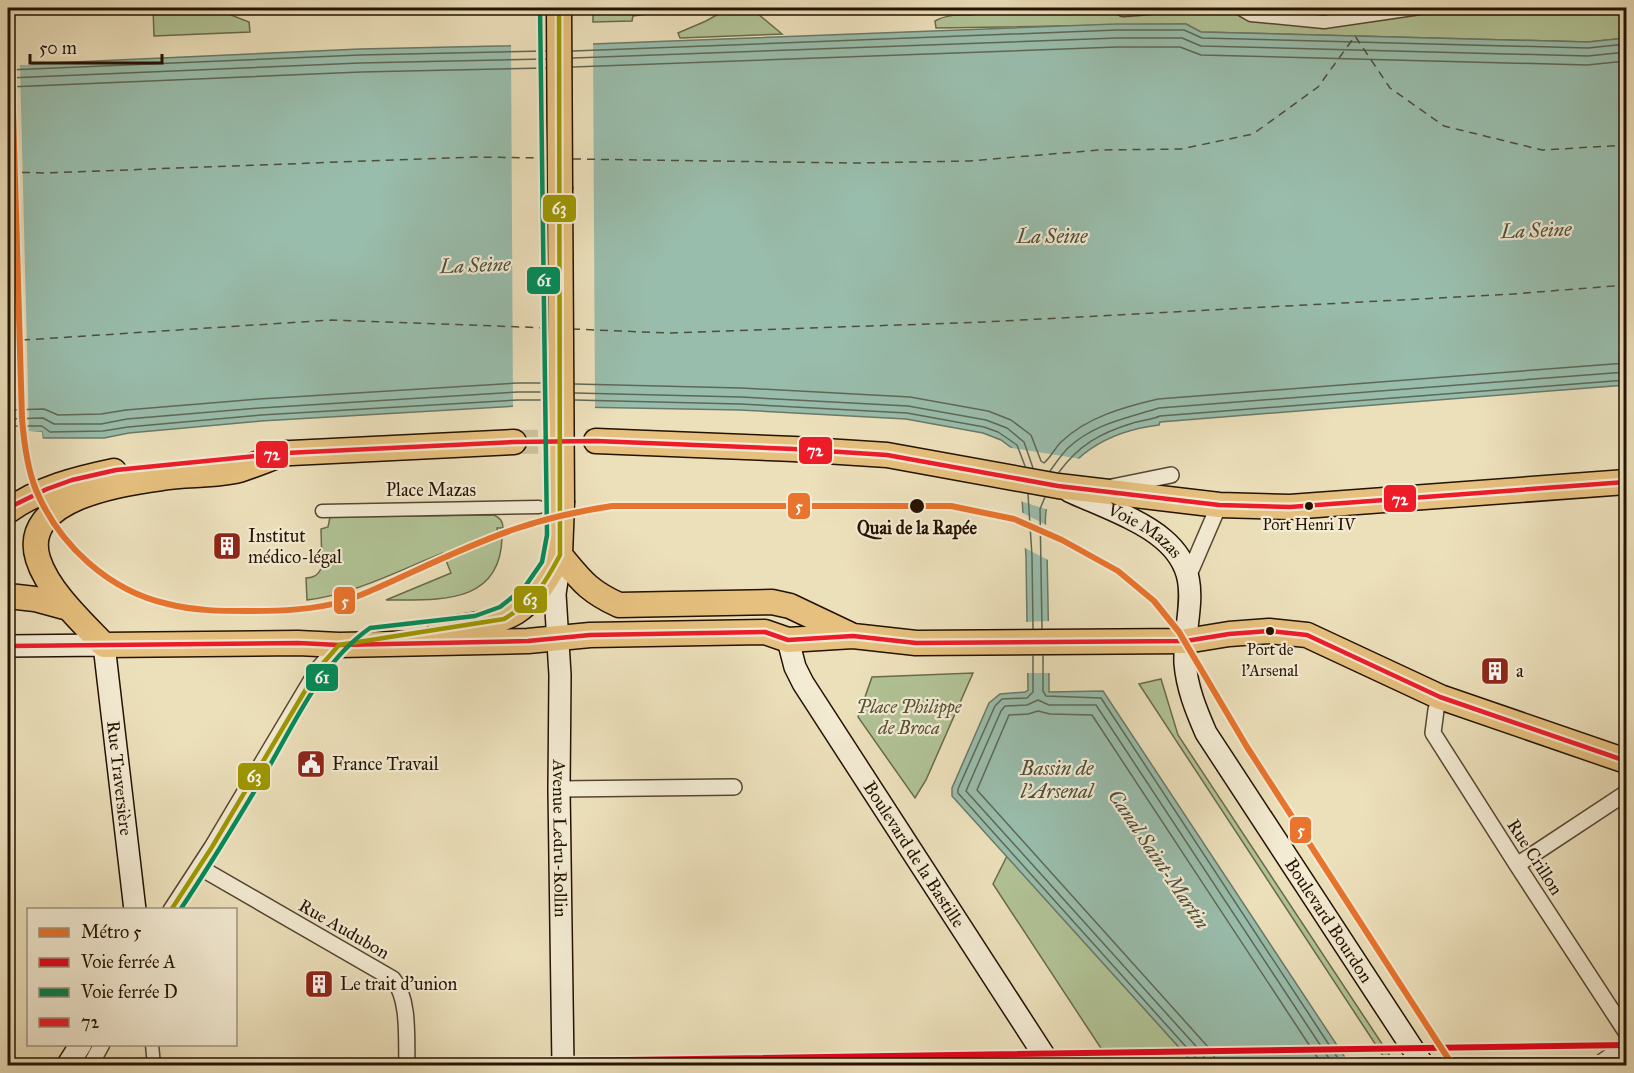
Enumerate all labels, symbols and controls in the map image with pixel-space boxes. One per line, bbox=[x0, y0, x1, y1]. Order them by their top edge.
scale bar bbox=[30, 27, 162, 65]
text: 50 m bbox=[39, 37, 77, 59]
line badge: 63 bbox=[542, 194, 577, 223]
text: 63 bbox=[552, 199, 566, 219]
water label: La Seine bbox=[1499, 217, 1572, 243]
water label: La Seine bbox=[1016, 224, 1088, 248]
water label: La Seine bbox=[438, 252, 511, 278]
line badge: 61 bbox=[526, 266, 561, 295]
text: 61 bbox=[537, 271, 552, 290]
line badge: 72 bbox=[798, 436, 833, 465]
line badge: 72 bbox=[255, 440, 289, 469]
text: 72 bbox=[807, 441, 824, 460]
text: 72 bbox=[264, 445, 281, 464]
street label: Place Mazas bbox=[386, 479, 476, 501]
line badge: 72 bbox=[1383, 484, 1417, 513]
text: 72 bbox=[1392, 490, 1409, 509]
line badge: 5 bbox=[787, 492, 811, 520]
text: 5 bbox=[795, 497, 803, 516]
marker: Quai de la Rapée bbox=[908, 497, 926, 515]
street label: Voie Mazas bbox=[1103, 498, 1187, 562]
marker: Port Henri IV bbox=[1303, 500, 1315, 512]
place label: Port Henri IV bbox=[1263, 515, 1356, 534]
place label: Quai de la Rapée bbox=[857, 517, 977, 540]
place label: Institut médico-légal bbox=[248, 525, 342, 569]
building icon: Institut médico-légal bbox=[211, 530, 243, 562]
line badge: 63 bbox=[513, 585, 548, 614]
line badge: 5 bbox=[333, 586, 356, 615]
text: 63 bbox=[523, 590, 537, 610]
text: 5 bbox=[341, 592, 349, 611]
marker: Port de l'Arsenal bbox=[1264, 625, 1276, 637]
place label: Port de l'Arsenal bbox=[1242, 640, 1299, 680]
building icon: a bbox=[1479, 655, 1511, 687]
place label: a bbox=[1516, 660, 1524, 682]
line badge: 61 bbox=[305, 663, 339, 692]
text: 61 bbox=[315, 668, 330, 687]
park label: Place Philippe de Broca bbox=[856, 696, 963, 739]
street label: Rue Traversière bbox=[102, 720, 137, 837]
public building icon: France Travail bbox=[295, 748, 327, 780]
place label: France Travail bbox=[332, 753, 439, 775]
water label: Bassin de l'Arsenal bbox=[1019, 756, 1095, 803]
street label: Avenue Ledru-Rollin bbox=[548, 758, 572, 918]
line badge: 63 bbox=[237, 762, 271, 791]
text: 63 bbox=[247, 767, 261, 787]
street label: Boulevard de la Bastille bbox=[859, 777, 969, 932]
water label: Canal Saint-Martin bbox=[1103, 785, 1215, 934]
street label: Rue Crillon bbox=[1502, 815, 1568, 899]
line badge: 5 bbox=[1289, 816, 1312, 844]
text: 5 bbox=[1297, 821, 1305, 840]
street label: Boulevard Bourdon bbox=[1280, 854, 1378, 987]
street label: Rue Audubon bbox=[295, 894, 394, 964]
legend bbox=[27, 908, 237, 1046]
text: Métro 5 bbox=[81, 921, 142, 943]
text: Voie ferrée A bbox=[80, 951, 176, 973]
building icon: Le trait d'union bbox=[303, 968, 335, 1000]
place label: Le trait d'union bbox=[340, 973, 457, 995]
text: Voie ferrée D bbox=[80, 981, 178, 1003]
text: 72 bbox=[81, 1011, 100, 1033]

